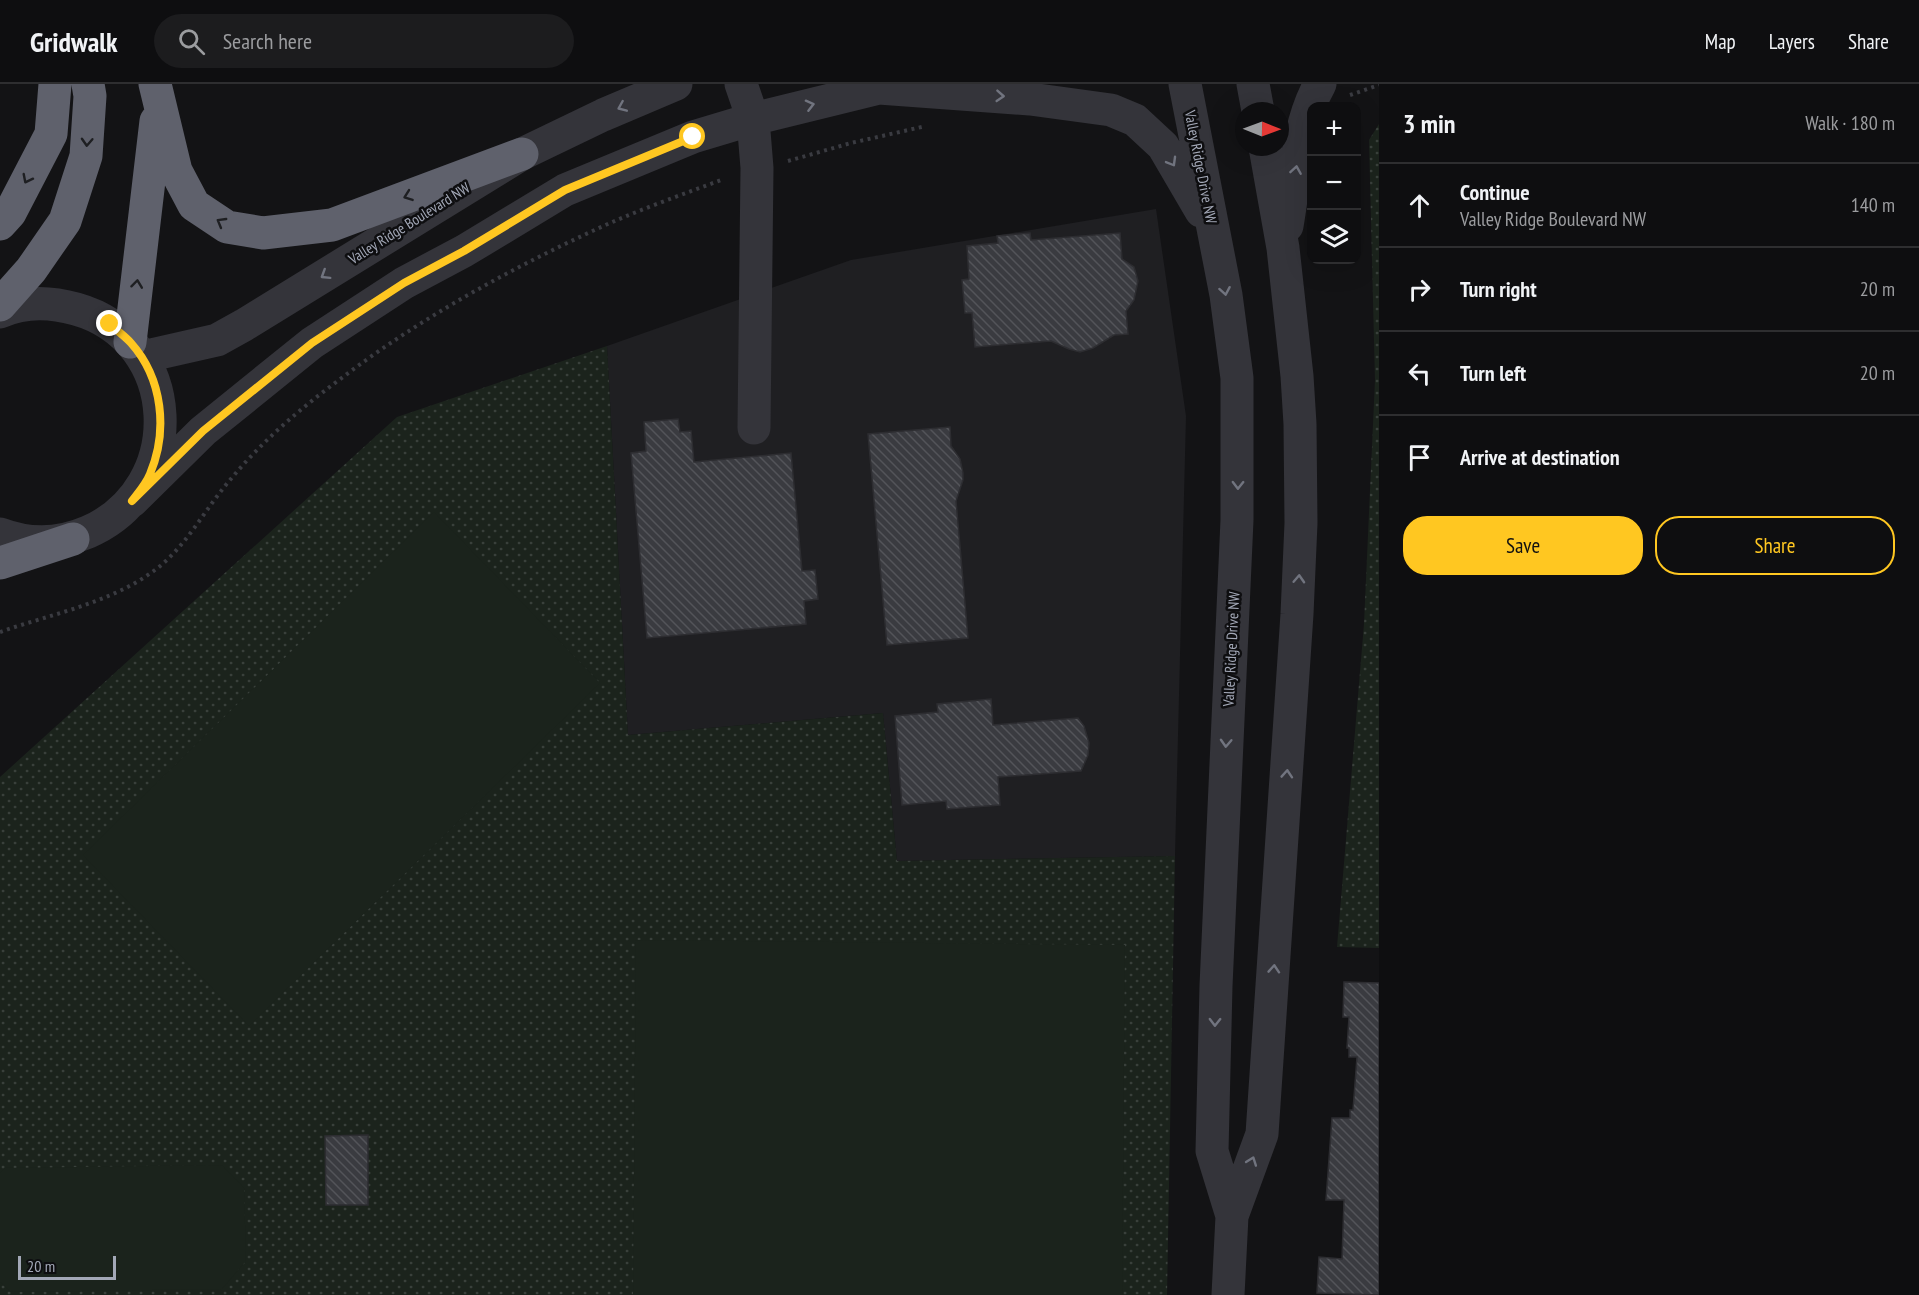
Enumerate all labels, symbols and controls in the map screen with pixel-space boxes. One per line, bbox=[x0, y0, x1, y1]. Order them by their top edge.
search box bbox=[154, 14, 574, 68]
text: Gridwalk bbox=[30, 23, 118, 60]
icon: search bbox=[175, 25, 208, 58]
text: Search here bbox=[223, 27, 312, 55]
text: Map bbox=[1705, 28, 1736, 55]
text: Layers bbox=[1769, 28, 1815, 55]
text: Share bbox=[1848, 28, 1889, 55]
one-way arrow bbox=[995, 90, 1004, 103]
one-way arrow bbox=[805, 99, 815, 112]
one-way arrow bbox=[618, 100, 629, 112]
north arrow bbox=[1235, 102, 1289, 156]
map controls bbox=[1307, 102, 1361, 264]
button: + bbox=[1307, 102, 1361, 156]
text: 3 min bbox=[1403, 107, 1456, 140]
street label: Valley Ridge Drive NW bbox=[1181, 108, 1221, 225]
text: Walk · 180 m bbox=[1805, 110, 1895, 136]
route start bbox=[679, 123, 705, 149]
one-way arrow bbox=[81, 138, 94, 147]
one-way arrow bbox=[1165, 156, 1177, 166]
button: − bbox=[1307, 156, 1361, 210]
one-way arrow bbox=[1290, 165, 1302, 174]
one-way arrow bbox=[23, 172, 35, 183]
street label: Valley Ridge Boulevard NW bbox=[344, 178, 473, 269]
text: Continue bbox=[1460, 178, 1530, 206]
one-way arrow bbox=[403, 189, 414, 202]
icon: ahead bbox=[1403, 189, 1436, 222]
text: 140 m bbox=[1851, 192, 1895, 218]
text: Valley Ridge Boulevard NW bbox=[1460, 206, 1646, 232]
button: layers bbox=[1307, 210, 1361, 264]
one-way arrow bbox=[217, 218, 227, 230]
one-way arrow bbox=[321, 268, 332, 279]
icon: right bbox=[1403, 273, 1436, 306]
text: Turn right bbox=[1460, 275, 1537, 303]
text: 20 m bbox=[1860, 276, 1895, 302]
one-way arrow bbox=[130, 280, 143, 289]
one-way arrow bbox=[1218, 286, 1230, 296]
route end bbox=[96, 310, 122, 336]
icon: left bbox=[1403, 357, 1436, 390]
text: Turn left bbox=[1460, 359, 1526, 387]
text: 20 m bbox=[1860, 360, 1895, 386]
icon: arrive bbox=[1403, 441, 1436, 474]
text: Arrive at destination bbox=[1460, 443, 1620, 471]
one-way arrow bbox=[1232, 481, 1244, 490]
button: Save bbox=[1403, 516, 1643, 575]
button: Share bbox=[1655, 516, 1895, 575]
one-way arrow bbox=[1292, 575, 1305, 584]
street label: Valley Ridge Drive NW bbox=[1218, 591, 1243, 708]
one-way arrow bbox=[1220, 738, 1233, 747]
one-way arrow bbox=[1280, 769, 1293, 778]
one-way arrow bbox=[1267, 964, 1280, 973]
one-way arrow bbox=[1209, 1017, 1221, 1026]
one-way arrow bbox=[1245, 1156, 1258, 1167]
scale bar bbox=[18, 1253, 116, 1280]
text: 20 m bbox=[27, 1256, 55, 1276]

